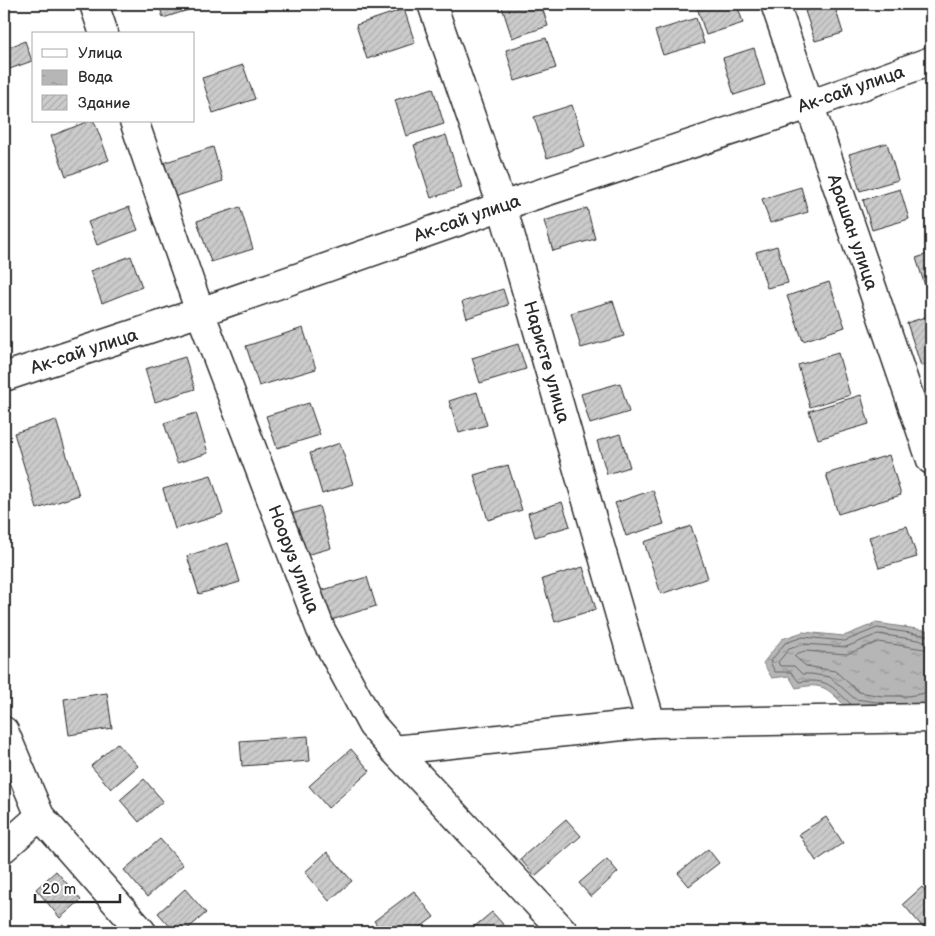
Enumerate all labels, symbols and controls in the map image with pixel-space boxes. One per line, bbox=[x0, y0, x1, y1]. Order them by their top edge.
legend bbox=[32, 32, 195, 122]
text: Улица bbox=[78, 44, 123, 63]
street label: Ак-сай улица bbox=[794, 61, 908, 118]
text: Вода bbox=[78, 68, 113, 87]
text: Здание bbox=[78, 94, 130, 113]
street label: Арашан улица bbox=[823, 171, 882, 293]
street label: Ак-сай улица bbox=[410, 190, 524, 247]
street label: Наристе улица bbox=[519, 299, 574, 426]
street label: Ак-сай улица bbox=[27, 324, 141, 379]
street label: Нооруз улица bbox=[263, 502, 324, 616]
scale bar bbox=[35, 871, 120, 903]
text: 20 m bbox=[42, 880, 76, 899]

